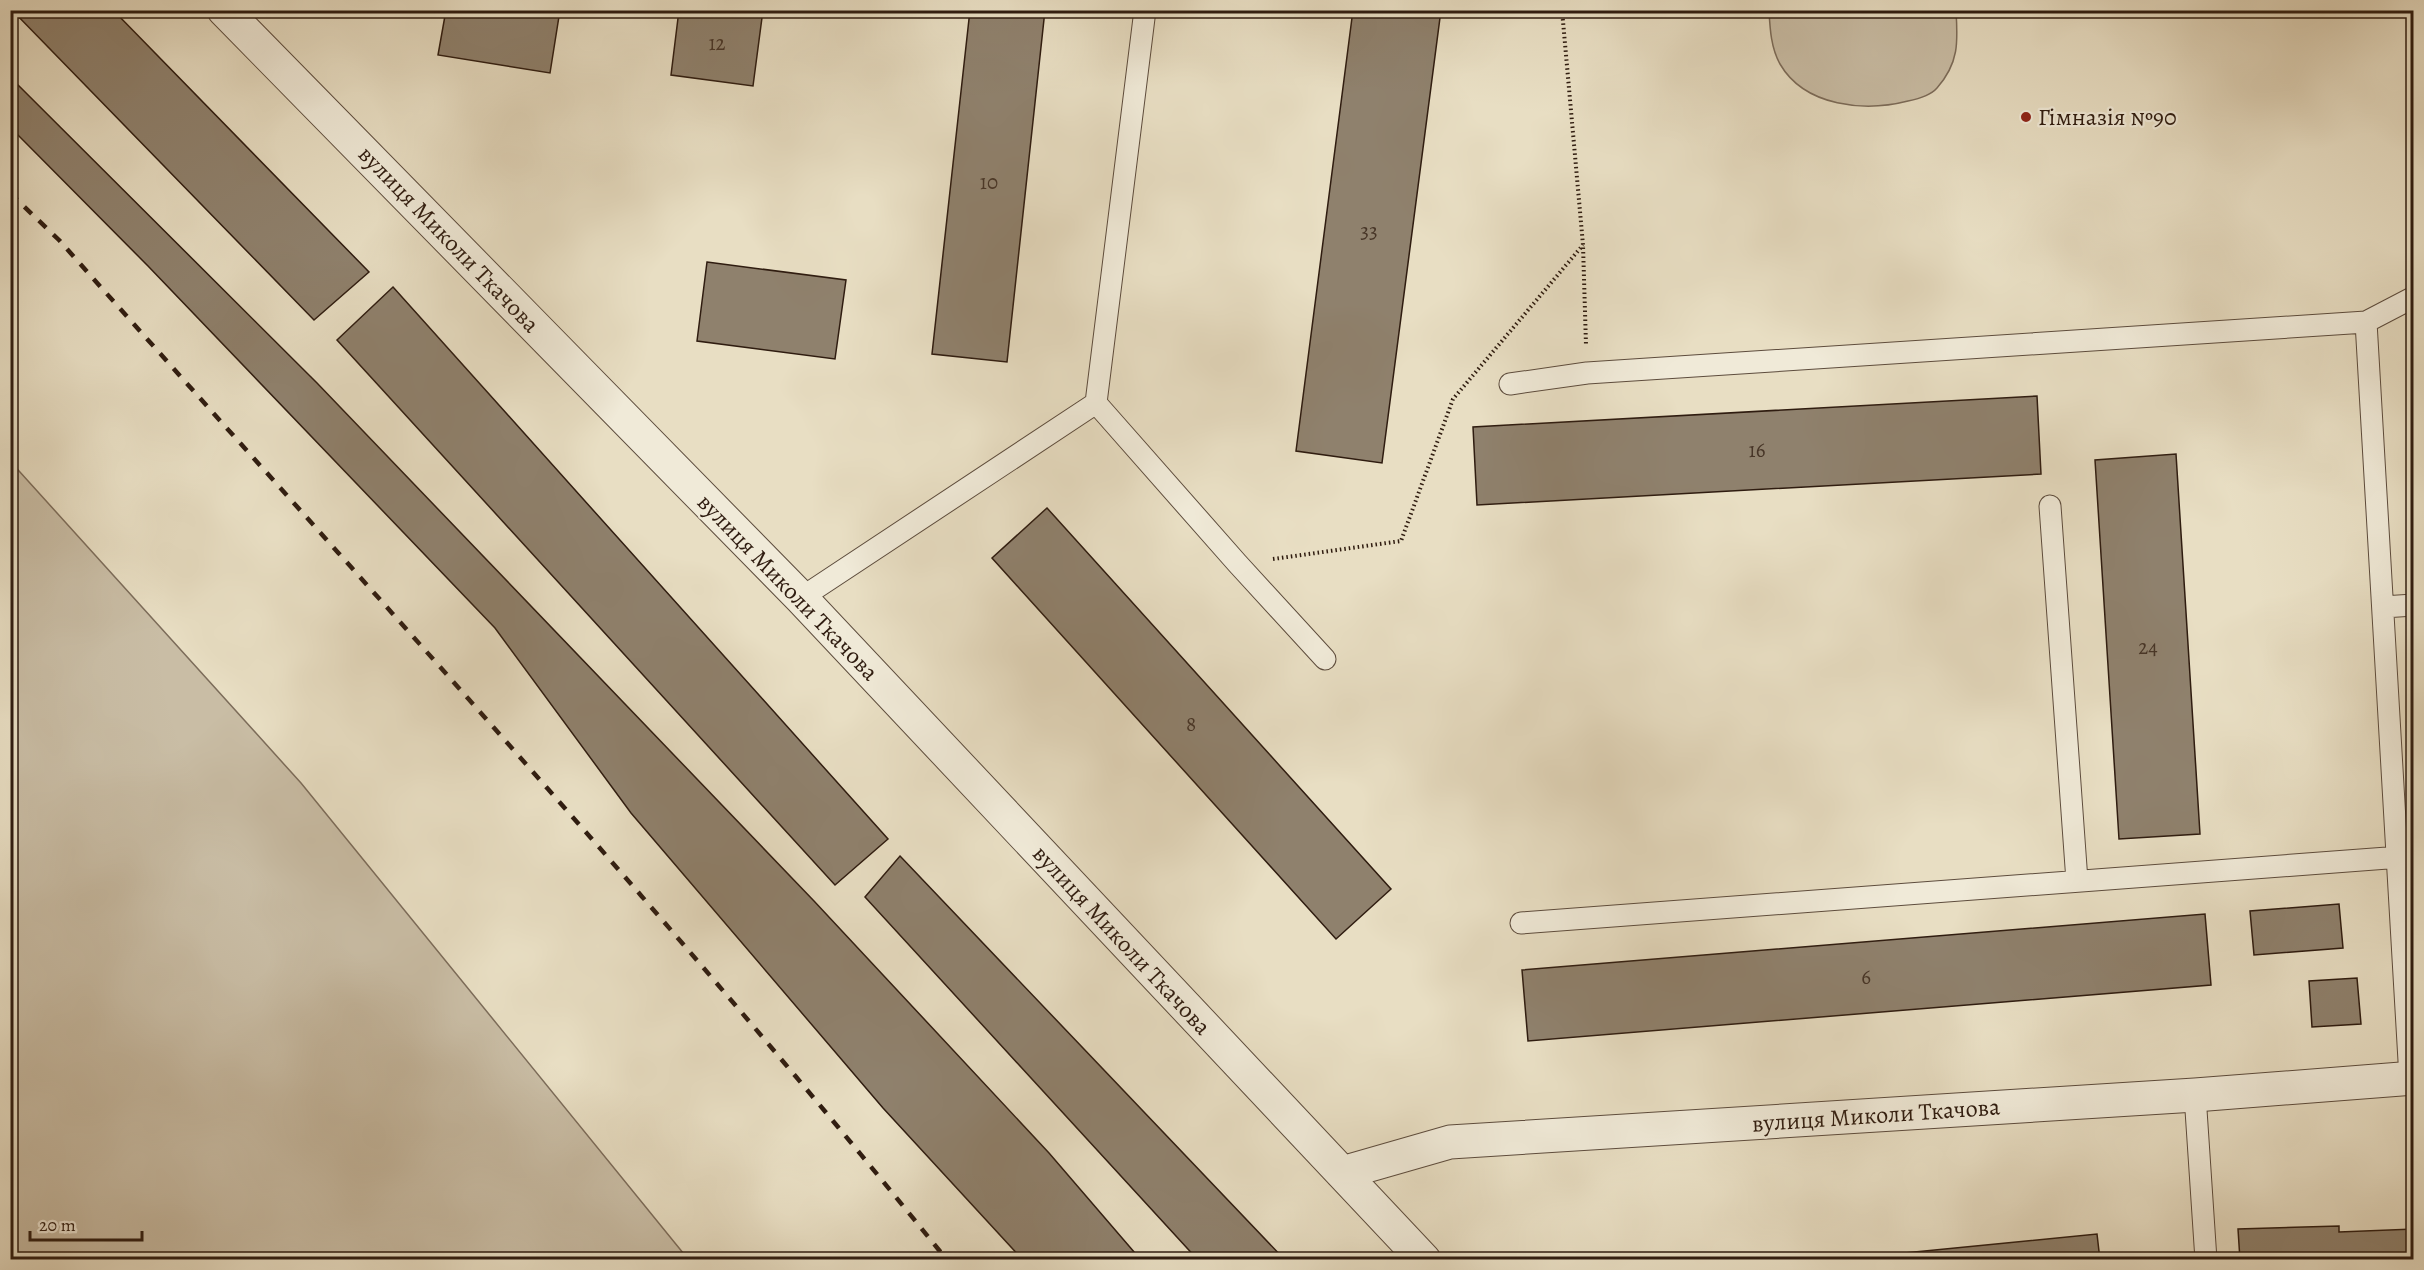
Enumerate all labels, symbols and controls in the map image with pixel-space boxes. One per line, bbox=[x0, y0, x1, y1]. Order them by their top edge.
house number: 12 bbox=[708, 29, 726, 57]
place label: Гімназія №90 bbox=[2038, 101, 2177, 133]
marker: Гімназія №90 bbox=[2019, 110, 2033, 124]
street label: вулиця Миколи Ткачова bbox=[351, 139, 547, 339]
house number: 10 bbox=[980, 168, 998, 196]
house number: 33 bbox=[1360, 217, 1378, 245]
house number: 16 bbox=[1749, 436, 1766, 464]
street label: вулиця Миколи Ткачова bbox=[690, 487, 886, 687]
house number: 24 bbox=[2138, 633, 2158, 661]
house number: 8 bbox=[1186, 710, 1196, 738]
street label: вулиця Миколи Ткачова bbox=[1026, 838, 1218, 1042]
house number: 6 bbox=[1861, 963, 1871, 991]
street label: вулиця Миколи Ткачова bbox=[1751, 1090, 2001, 1140]
scale bar bbox=[30, 1204, 142, 1242]
text: 20 m bbox=[39, 1213, 76, 1237]

